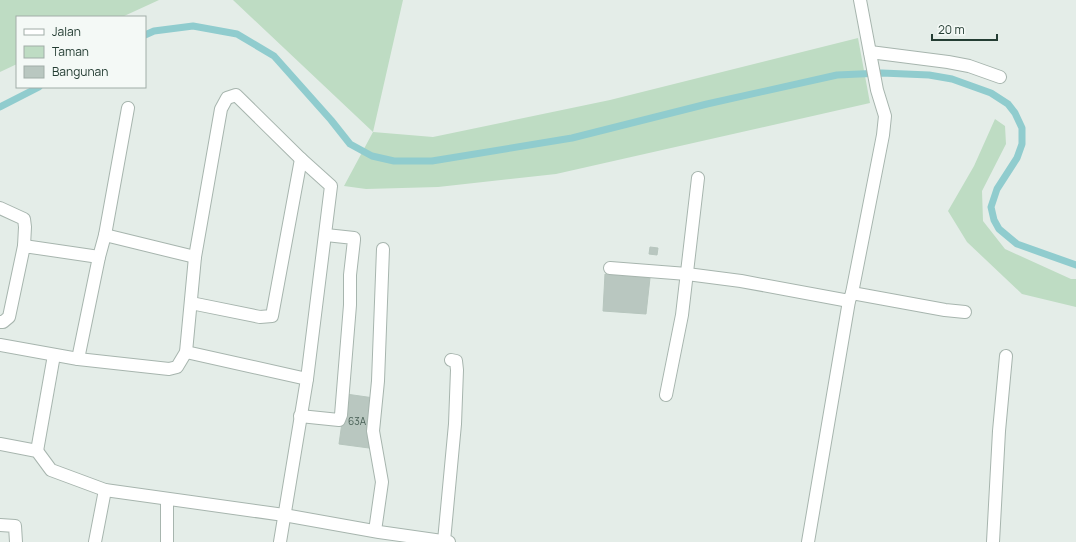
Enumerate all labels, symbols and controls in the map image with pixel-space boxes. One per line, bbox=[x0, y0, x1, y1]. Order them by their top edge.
legend bbox=[16, 16, 146, 88]
scale bar bbox=[932, 16, 997, 42]
text: 20 m bbox=[938, 21, 965, 38]
text: Jalan bbox=[52, 23, 81, 40]
text: Taman bbox=[52, 43, 89, 60]
text: Bangunan bbox=[52, 63, 108, 80]
house number: 63A bbox=[348, 414, 367, 428]

